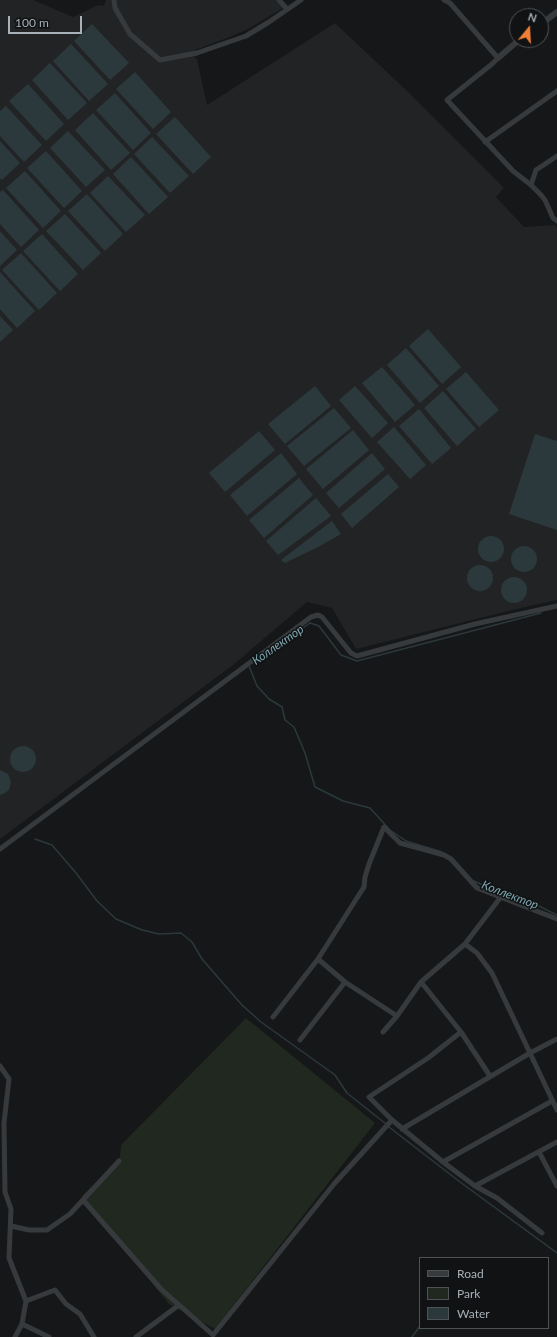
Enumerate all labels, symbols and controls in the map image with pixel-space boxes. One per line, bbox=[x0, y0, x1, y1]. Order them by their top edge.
scale bar bbox=[10, 8, 84, 34]
north arrow bbox=[509, 8, 549, 48]
text: N bbox=[527, 10, 539, 25]
text: 100 m bbox=[15, 15, 49, 30]
water label: Коллектор bbox=[249, 622, 307, 668]
water label: Коллектор bbox=[480, 878, 540, 912]
legend bbox=[419, 1257, 549, 1329]
text: Road bbox=[457, 1266, 484, 1281]
text: Park bbox=[457, 1286, 480, 1301]
text: Water bbox=[457, 1306, 490, 1321]

